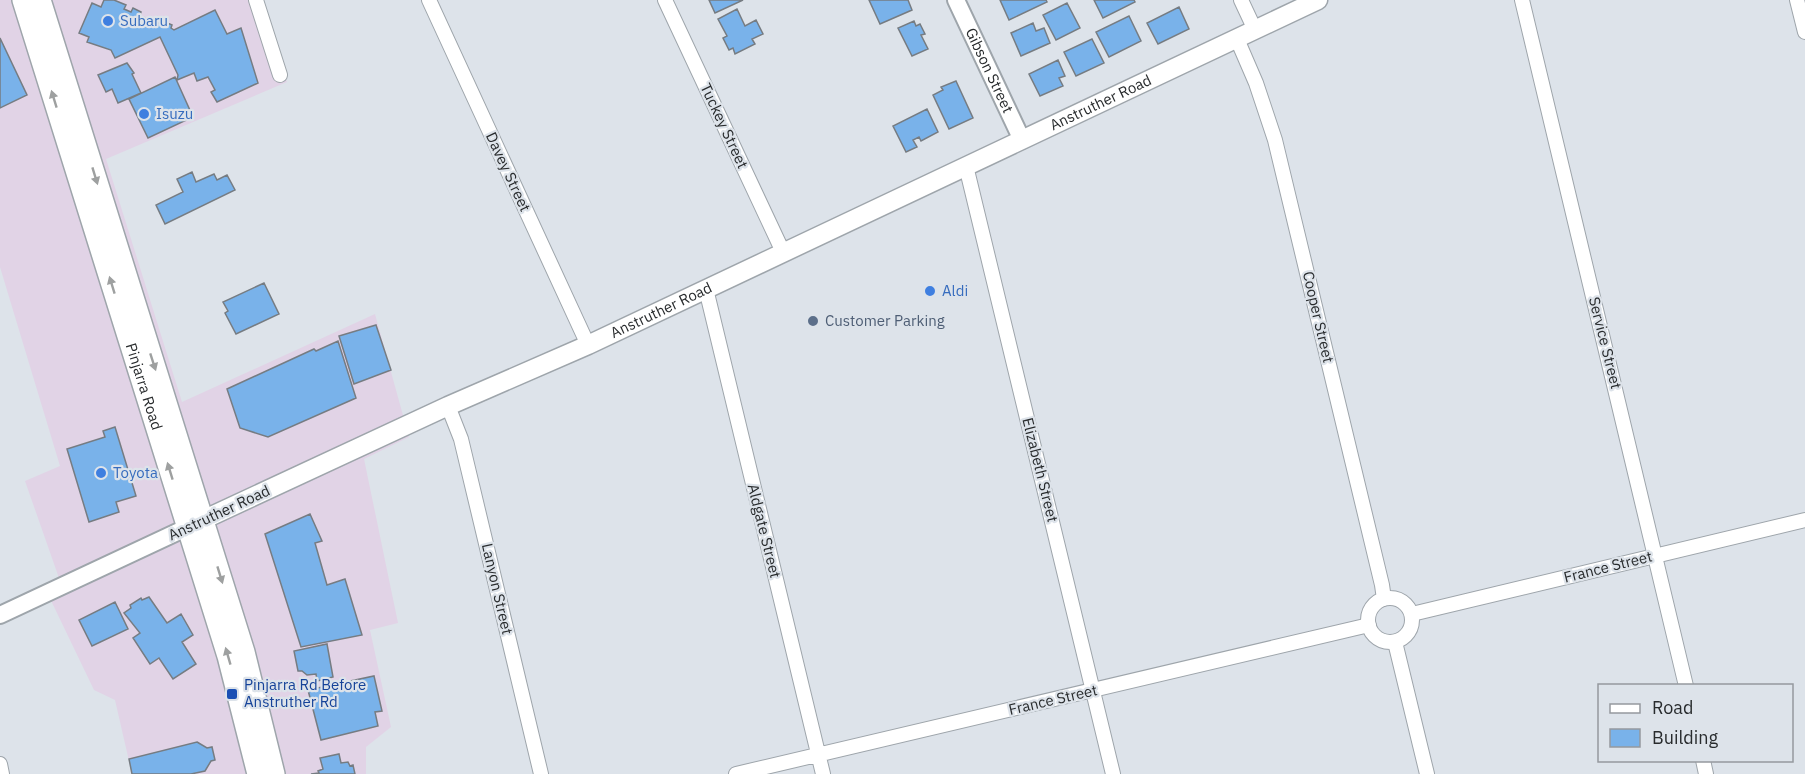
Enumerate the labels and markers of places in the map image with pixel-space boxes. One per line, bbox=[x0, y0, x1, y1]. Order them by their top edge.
place label: Subaru bbox=[120, 11, 168, 30]
marker: Subaru bbox=[101, 14, 115, 28]
place label: Isuzu bbox=[156, 104, 193, 123]
marker: Isuzu bbox=[137, 107, 151, 121]
place label: Aldi bbox=[942, 281, 968, 300]
marker: Aldi bbox=[923, 284, 937, 298]
place label: Customer Parking bbox=[825, 311, 945, 330]
marker: Customer Parking bbox=[806, 314, 820, 328]
place label: Toyota bbox=[113, 463, 158, 482]
marker: Toyota bbox=[94, 466, 108, 480]
place label: Pinjarra Rd Before Anstruther Rd bbox=[244, 675, 366, 711]
marker: Pinjarra Rd Before Anstruther Rd bbox=[225, 687, 239, 701]

